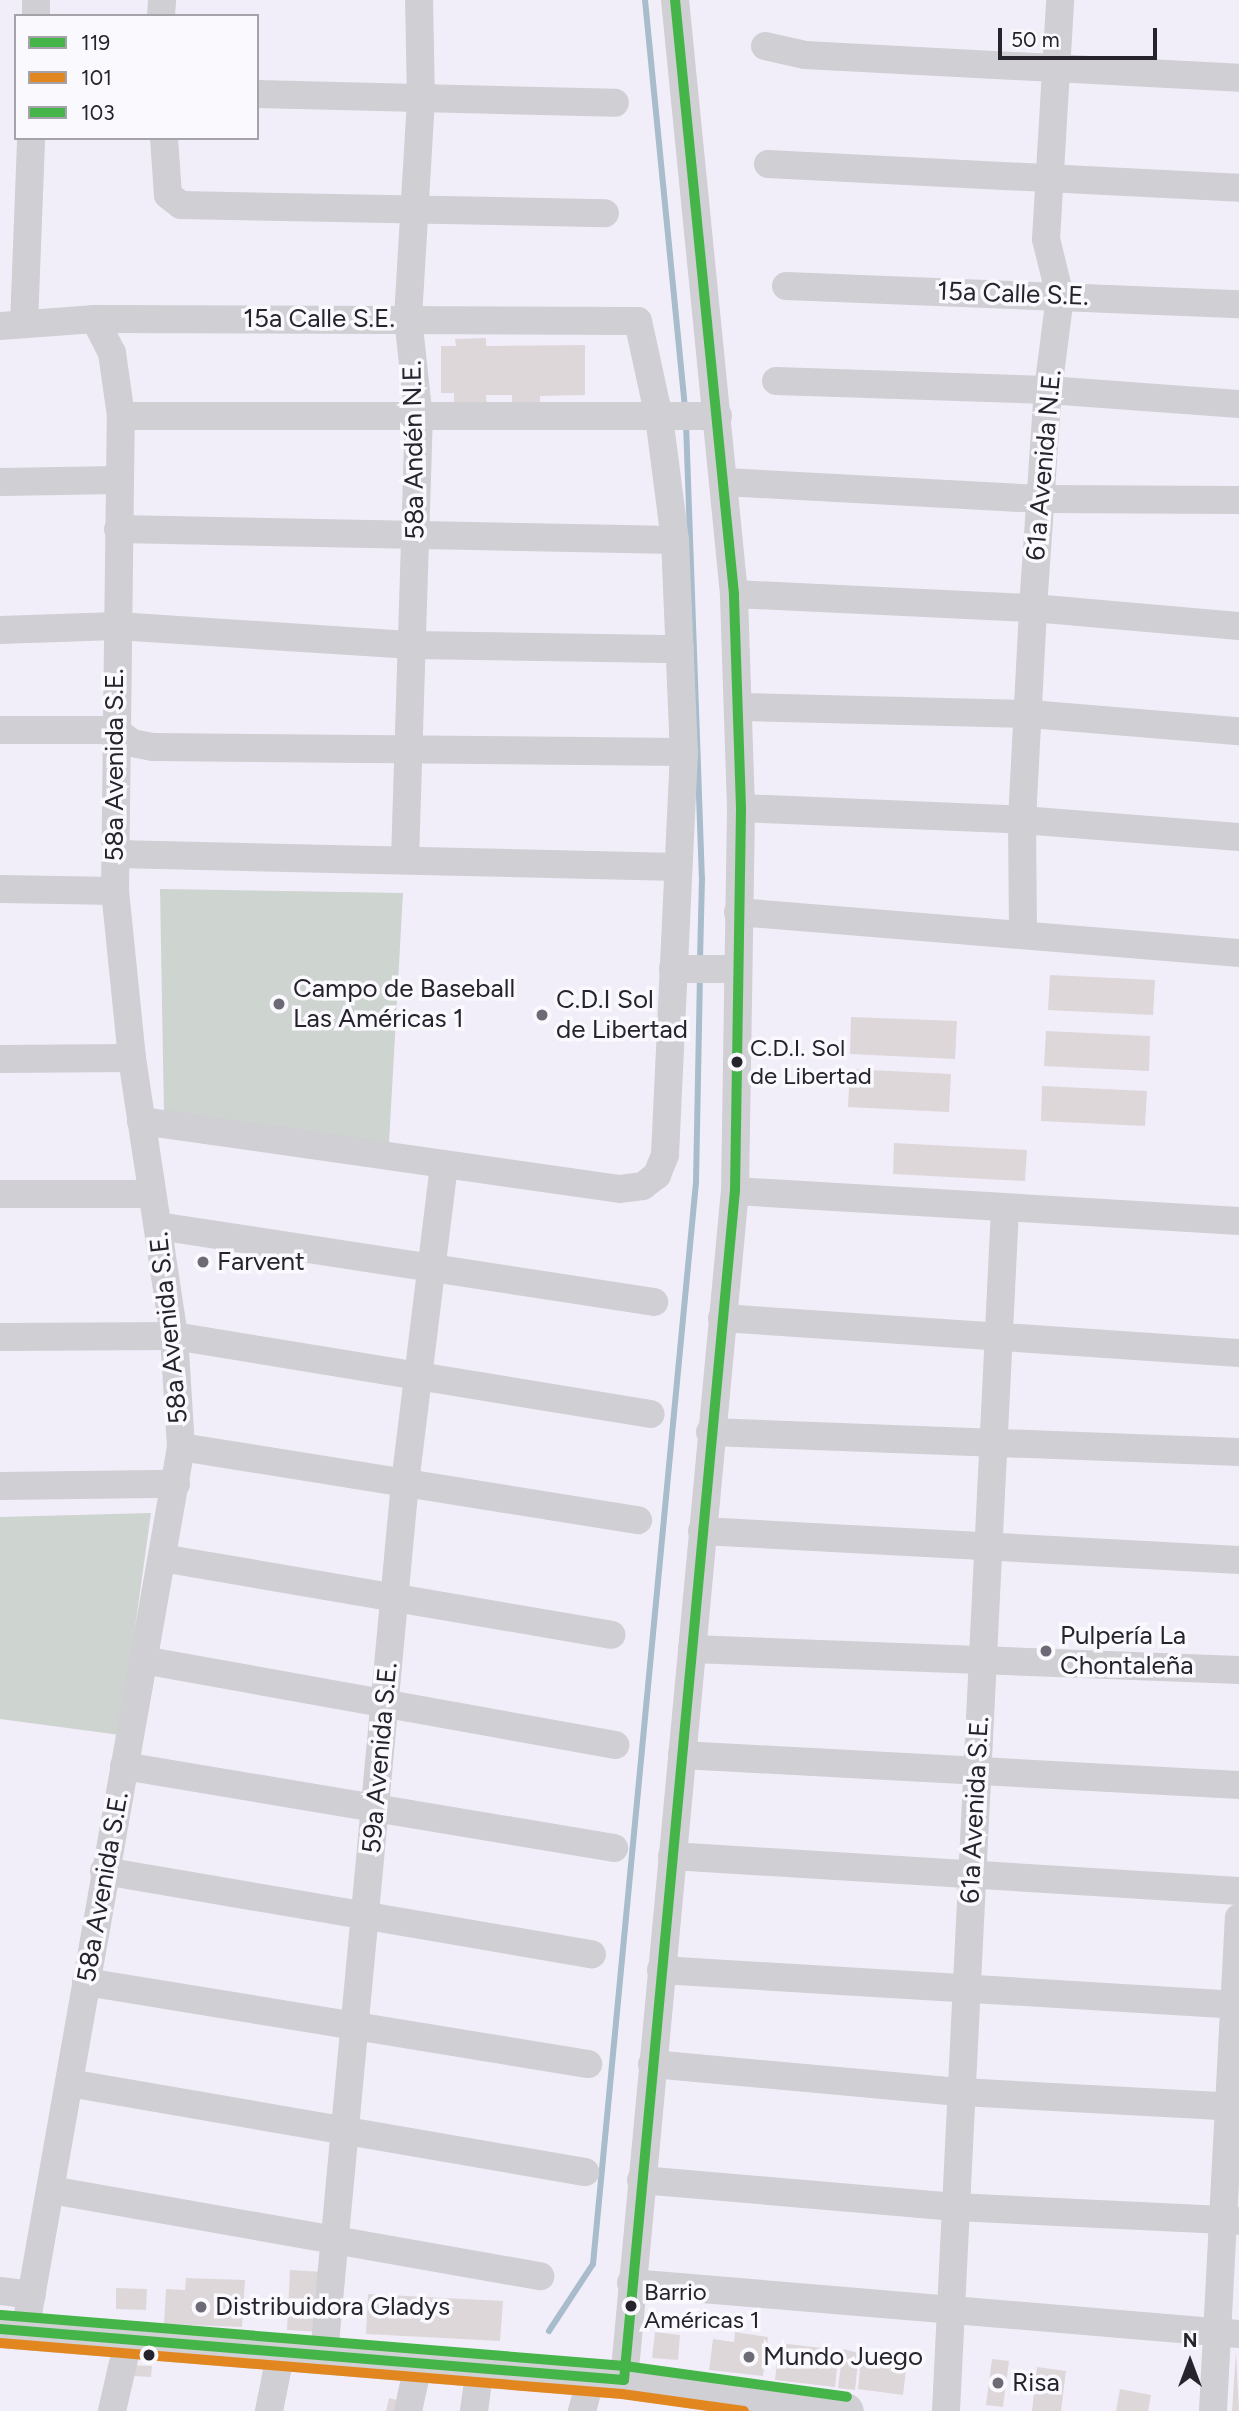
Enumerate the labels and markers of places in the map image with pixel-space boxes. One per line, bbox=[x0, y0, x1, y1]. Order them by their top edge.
place label: Campo de Baseball Las Américas 1 bbox=[293, 973, 515, 1034]
place label: C.D.I Sol de Libertad bbox=[556, 984, 688, 1046]
marker: Campo de Baseball Las Américas 1 bbox=[271, 996, 287, 1012]
marker: C.D.I Sol de Libertad bbox=[534, 1007, 550, 1023]
place label: C.D.I. Sol de Libertad bbox=[750, 1034, 872, 1090]
marker: C.D.I. Sol de Libertad bbox=[730, 1055, 744, 1069]
place label: Farvent bbox=[217, 1246, 305, 1278]
marker: Farvent bbox=[195, 1254, 211, 1270]
place label: Pulpería La Chontaleña bbox=[1060, 1620, 1194, 1682]
marker: Pulpería La Chontaleña bbox=[1038, 1643, 1054, 1659]
place label: Barrio Américas 1 bbox=[644, 2278, 760, 2334]
place label: Distribuidora Gladys bbox=[215, 2291, 450, 2323]
marker: Distribuidora Gladys bbox=[193, 2299, 209, 2315]
marker: Barrio Américas 1 bbox=[624, 2299, 638, 2313]
place label: Mundo Juego bbox=[763, 2341, 923, 2373]
unlabelled marker bbox=[142, 2348, 156, 2362]
marker: Mundo Juego bbox=[741, 2349, 757, 2365]
place label: Risa bbox=[1012, 2367, 1060, 2399]
marker: Risa bbox=[990, 2375, 1006, 2391]

